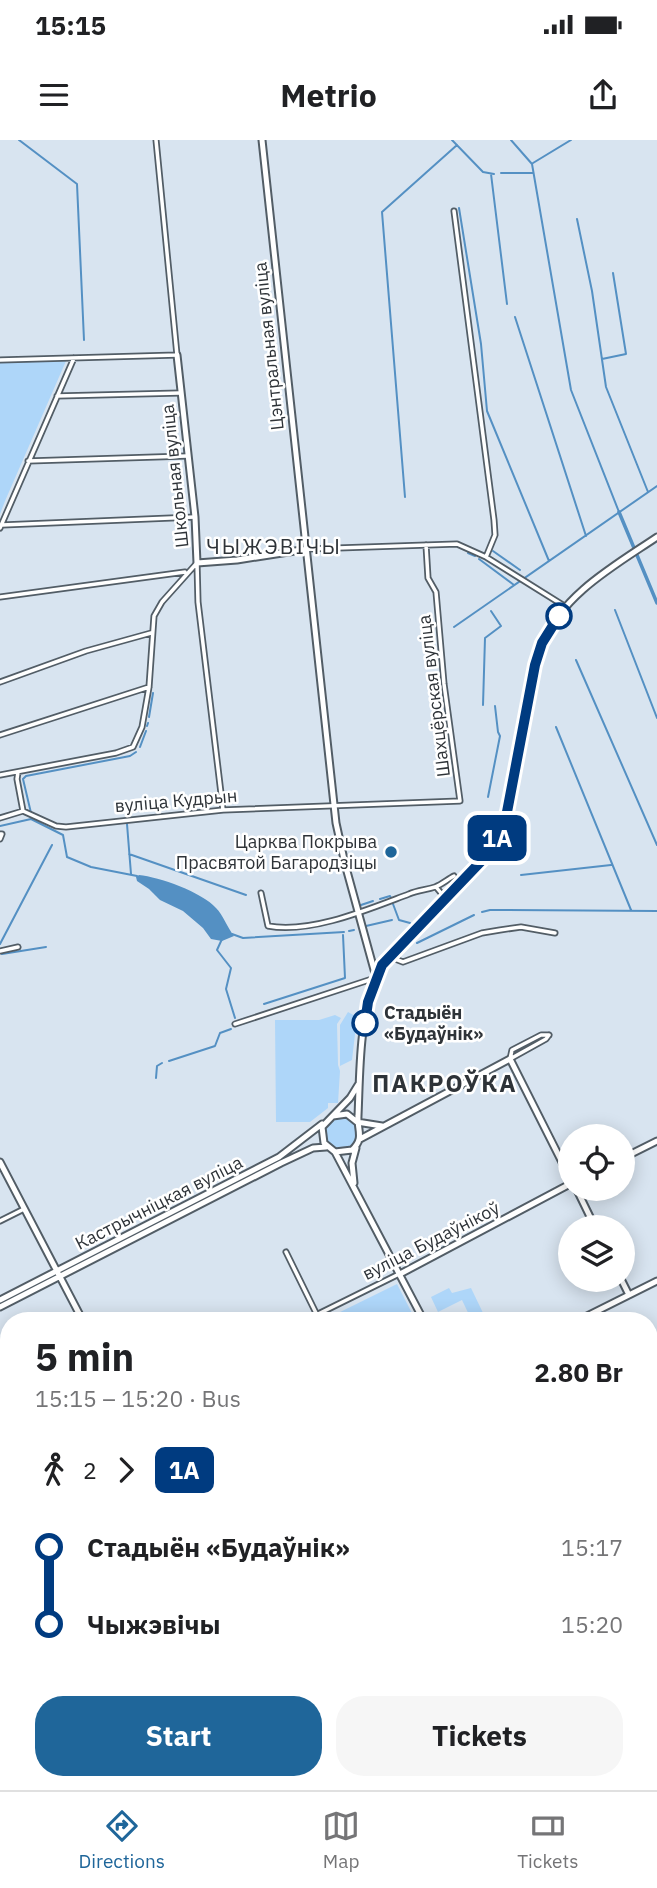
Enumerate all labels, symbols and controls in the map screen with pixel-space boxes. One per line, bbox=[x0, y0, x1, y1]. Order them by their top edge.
text: 15:15 bbox=[35, 8, 106, 42]
text: Metrio bbox=[280, 74, 377, 116]
icon: menu bbox=[35, 76, 73, 114]
icon: share bbox=[584, 76, 622, 114]
street label: Цэнтральная вуліца bbox=[248, 260, 289, 431]
street label: Школьная вуліца bbox=[155, 403, 193, 549]
district label: ЧЫЖЭВІЧЫ bbox=[206, 532, 342, 560]
unlabelled marker bbox=[546, 603, 572, 629]
street label: Шахцёрская вуліца bbox=[412, 613, 455, 778]
street label: вуліца Кудрын bbox=[114, 784, 238, 817]
line badge: 1А bbox=[466, 815, 528, 861]
text: 1А bbox=[482, 822, 512, 854]
place label: Царква Покрыва Прасвятой Багародзіцы bbox=[176, 830, 377, 874]
marker: Царква Покрыва Прасвятой Багародзіцы bbox=[383, 844, 399, 860]
place label: Стадыён «Будаўнік» bbox=[384, 1001, 483, 1045]
marker: Стадыён «Будаўнік» bbox=[352, 1010, 378, 1036]
district label: ПАКРОЎКА bbox=[372, 1067, 518, 1099]
map controls bbox=[558, 1124, 635, 1292]
button: locate bbox=[558, 1124, 635, 1201]
street label: Кастрычніцкая вуліца bbox=[71, 1150, 247, 1255]
street label: вуліца Будаўнікоў bbox=[358, 1196, 503, 1285]
button: layers bbox=[558, 1215, 635, 1292]
text: 5 min bbox=[35, 1332, 134, 1381]
text: 2.80 Br bbox=[534, 1355, 623, 1389]
text: 15:15 – 15:20 · Bus bbox=[35, 1383, 241, 1413]
icon: walk bbox=[35, 1451, 73, 1489]
icon: forward bbox=[107, 1451, 145, 1489]
text: 1А bbox=[169, 1454, 200, 1486]
text: 2 bbox=[83, 1455, 97, 1485]
text: Стадыён «Будаўнік» bbox=[87, 1530, 350, 1564]
text: 15:17 bbox=[561, 1532, 623, 1562]
text: Чыжэвічы bbox=[87, 1607, 221, 1641]
text: 15:20 bbox=[561, 1609, 623, 1639]
button: Start bbox=[35, 1696, 322, 1776]
button: Tickets bbox=[336, 1696, 623, 1776]
tab: Directions bbox=[79, 1807, 165, 1873]
tab: Map bbox=[322, 1807, 360, 1873]
tab: Tickets bbox=[517, 1807, 578, 1873]

